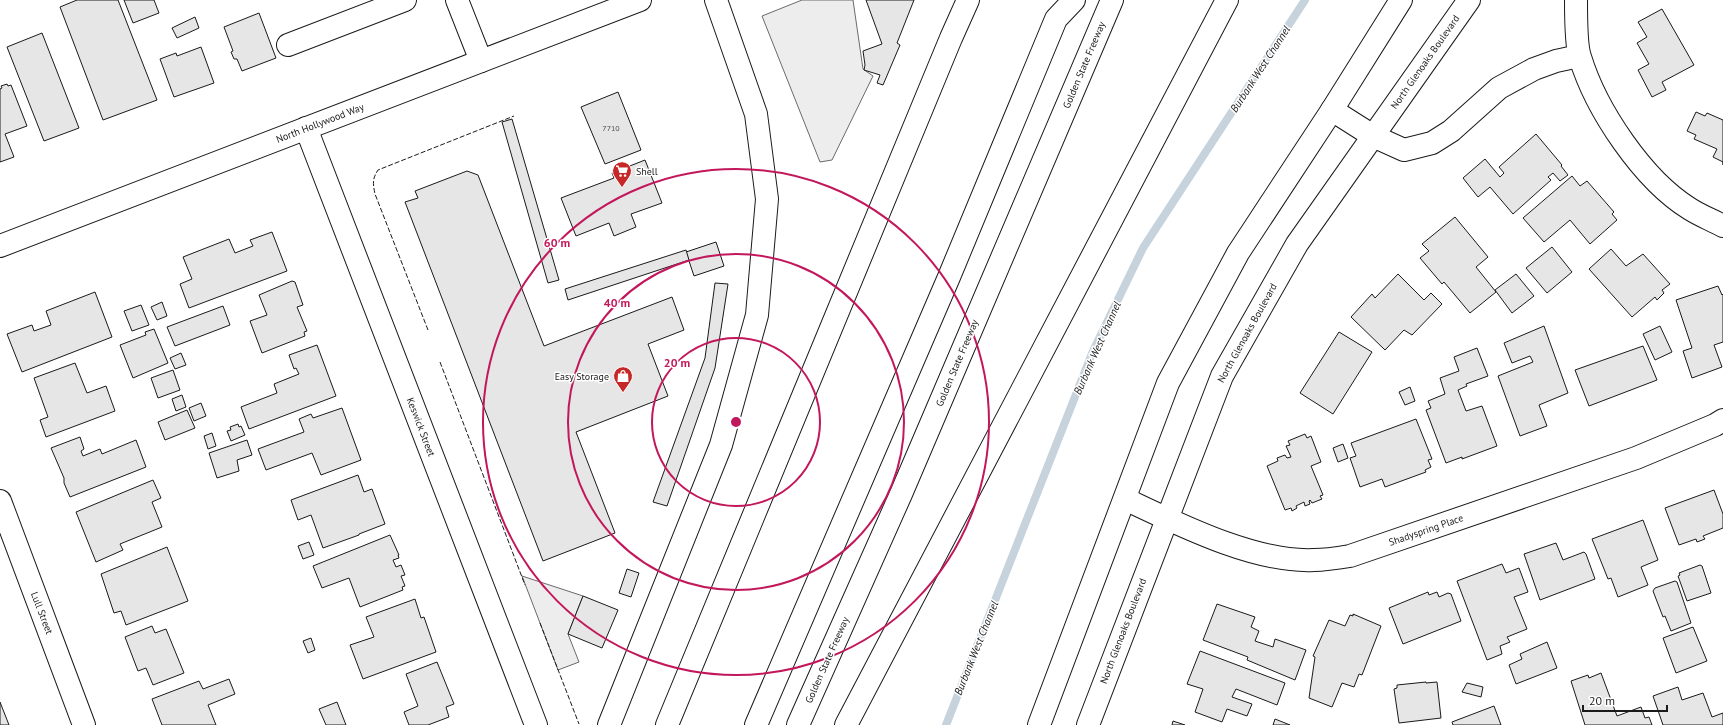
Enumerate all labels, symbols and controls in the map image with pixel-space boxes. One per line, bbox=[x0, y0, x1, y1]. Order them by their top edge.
street label: North Glenoaks Boulevard bbox=[1388, 12, 1462, 112]
street label: Golden State Freeway bbox=[1060, 19, 1108, 110]
water label: Burbank West Channel bbox=[1227, 23, 1293, 115]
street label: North Hollywood Way bbox=[274, 100, 366, 146]
house number: 7710 bbox=[602, 123, 620, 133]
supermarket icon: Shell bbox=[611, 160, 633, 188]
place label: Shell bbox=[636, 165, 658, 178]
text: 60 m bbox=[544, 235, 570, 250]
street label: North Glenoaks Boulevard bbox=[1214, 281, 1280, 385]
text: 40 m bbox=[604, 295, 630, 310]
water label: Burbank West Channel bbox=[1070, 299, 1124, 397]
street label: Golden State Freeway bbox=[933, 317, 981, 408]
text: 20 m bbox=[664, 355, 690, 370]
shop icon: Easy Storage bbox=[612, 365, 634, 393]
place label: Easy Storage bbox=[555, 370, 609, 383]
street label: Keswick Street bbox=[404, 396, 438, 459]
centre of rings bbox=[729, 415, 743, 429]
street label: Shadyspring Place bbox=[1387, 511, 1465, 549]
street label: North Glenoaks Boulevard bbox=[1097, 576, 1149, 686]
street label: Lull Street bbox=[28, 590, 56, 637]
water label: Burbank West Channel bbox=[951, 599, 1001, 697]
street label: Golden State Freeway bbox=[802, 614, 852, 705]
scale bar bbox=[1583, 687, 1667, 713]
text: 20 m bbox=[1589, 693, 1615, 708]

